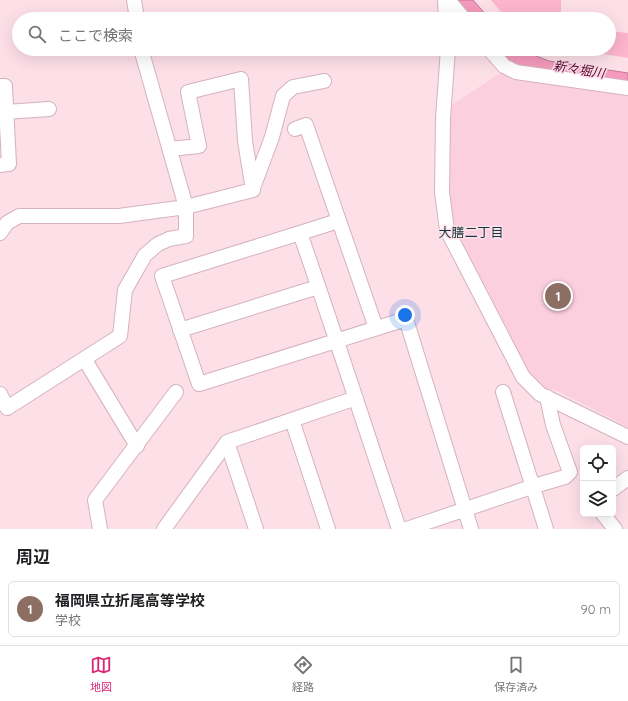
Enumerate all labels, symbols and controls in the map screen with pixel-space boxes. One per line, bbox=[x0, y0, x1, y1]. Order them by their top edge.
search box bbox=[12, 12, 616, 56]
icon: search bbox=[26, 23, 48, 45]
text: ここで検索 bbox=[58, 26, 133, 45]
water label: 新々堀川 bbox=[552, 57, 608, 81]
district label: 大膳二丁目 bbox=[438, 224, 504, 240]
pin: 1 bbox=[545, 281, 571, 311]
your location bbox=[395, 305, 415, 325]
map controls bbox=[580, 445, 616, 517]
button: locate bbox=[580, 445, 616, 481]
button: layers bbox=[580, 481, 616, 517]
text: 周辺 bbox=[16, 546, 50, 567]
text: 福岡県立折尾高等学校 bbox=[55, 591, 205, 610]
text: 1 bbox=[27, 601, 33, 617]
text: 90 m bbox=[581, 601, 611, 617]
text: 学校 bbox=[55, 612, 81, 628]
tab: 地図 bbox=[90, 654, 112, 694]
tab: 経路 bbox=[292, 654, 314, 694]
tab: 保存済み bbox=[494, 654, 538, 694]

